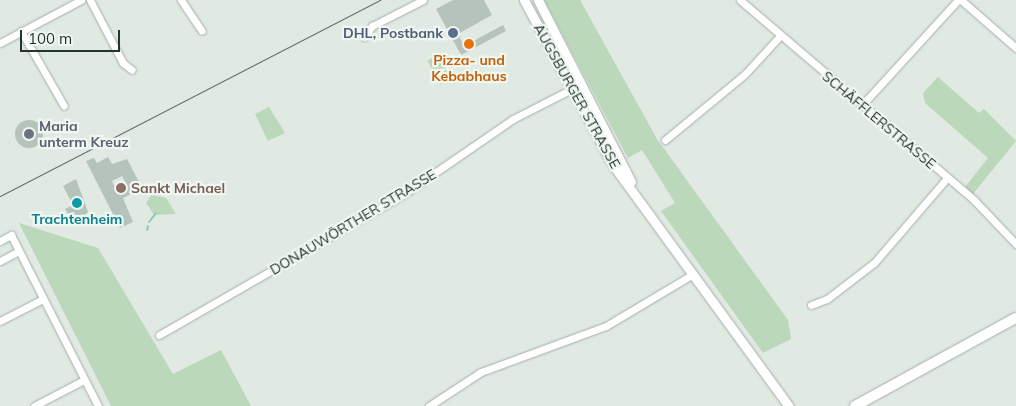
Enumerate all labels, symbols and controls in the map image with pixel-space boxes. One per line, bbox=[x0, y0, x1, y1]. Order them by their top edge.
scale bar bbox=[22, 20, 122, 52]
street label: AUGSBURGER STRASSE bbox=[530, 21, 624, 171]
place label: DHL, Postbank bbox=[343, 25, 443, 41]
marker: DHL, Postbank bbox=[447, 27, 459, 39]
text: 100 m bbox=[28, 29, 72, 48]
marker: Pizza- und Kebabhaus bbox=[463, 38, 475, 50]
place label: Pizza- und Kebabhaus bbox=[431, 52, 507, 84]
street label: SCHÄFFLERSTRASSE bbox=[819, 68, 939, 172]
place label: Maria unterm Kreuz bbox=[39, 118, 129, 150]
marker: Maria unterm Kreuz bbox=[23, 128, 35, 140]
street label: DONAUWÖRTHER STRASSE bbox=[267, 166, 439, 278]
place label: Sankt Michael bbox=[131, 180, 225, 196]
marker: Sankt Michael bbox=[115, 182, 127, 194]
marker: Trachtenheim bbox=[71, 197, 83, 209]
place label: Trachtenheim bbox=[32, 211, 122, 227]

